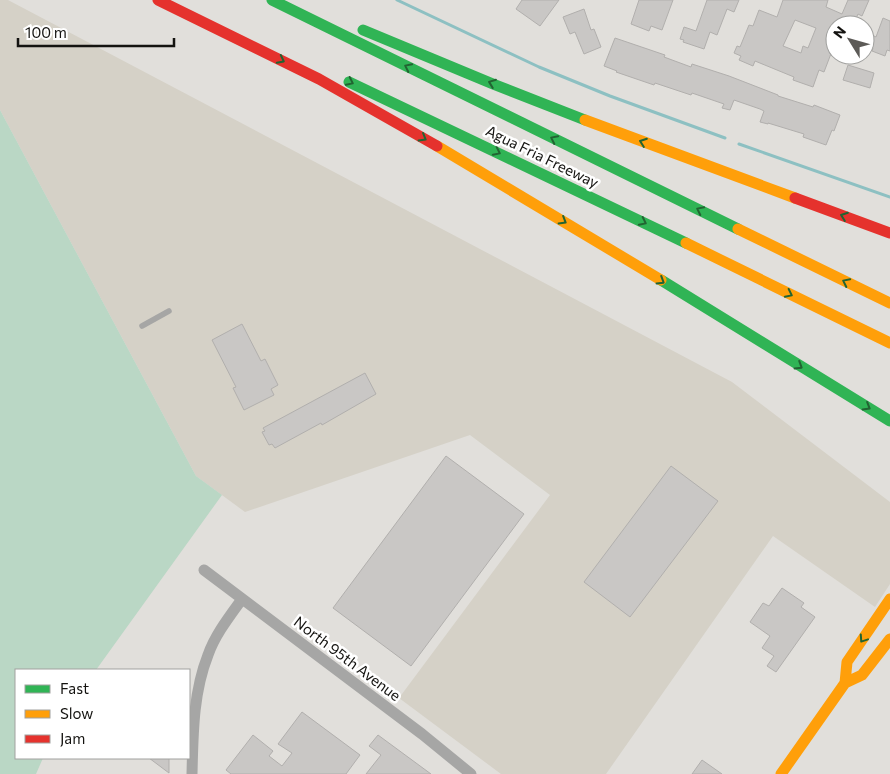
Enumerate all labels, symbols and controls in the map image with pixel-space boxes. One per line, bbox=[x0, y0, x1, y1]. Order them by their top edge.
scale bar bbox=[18, 15, 174, 47]
north arrow bbox=[825, 15, 875, 65]
text: 100 m bbox=[25, 23, 67, 41]
text: N bbox=[829, 23, 849, 41]
one-way arrow bbox=[275, 54, 284, 64]
one-way arrow bbox=[405, 63, 414, 73]
one-way arrow bbox=[345, 76, 354, 86]
one-way arrow bbox=[488, 79, 497, 89]
street label: Agua Fria Freeway bbox=[483, 121, 602, 191]
one-way arrow bbox=[417, 132, 426, 142]
one-way arrow bbox=[550, 135, 559, 145]
one-way arrow bbox=[640, 138, 648, 148]
one-way arrow bbox=[491, 146, 500, 156]
one-way arrow bbox=[696, 206, 705, 217]
one-way arrow bbox=[841, 212, 849, 222]
one-way arrow bbox=[557, 214, 566, 224]
one-way arrow bbox=[638, 216, 647, 227]
one-way arrow bbox=[656, 274, 665, 284]
one-way arrow bbox=[842, 278, 851, 288]
one-way arrow bbox=[784, 288, 793, 298]
one-way arrow bbox=[794, 360, 803, 370]
one-way arrow bbox=[861, 400, 870, 410]
street label: North 95th Avenue bbox=[291, 612, 405, 704]
one-way arrow bbox=[860, 633, 869, 643]
legend bbox=[15, 669, 190, 759]
text: Fast bbox=[60, 679, 89, 697]
text: Slow bbox=[60, 704, 93, 722]
text: Jam bbox=[60, 729, 85, 747]

